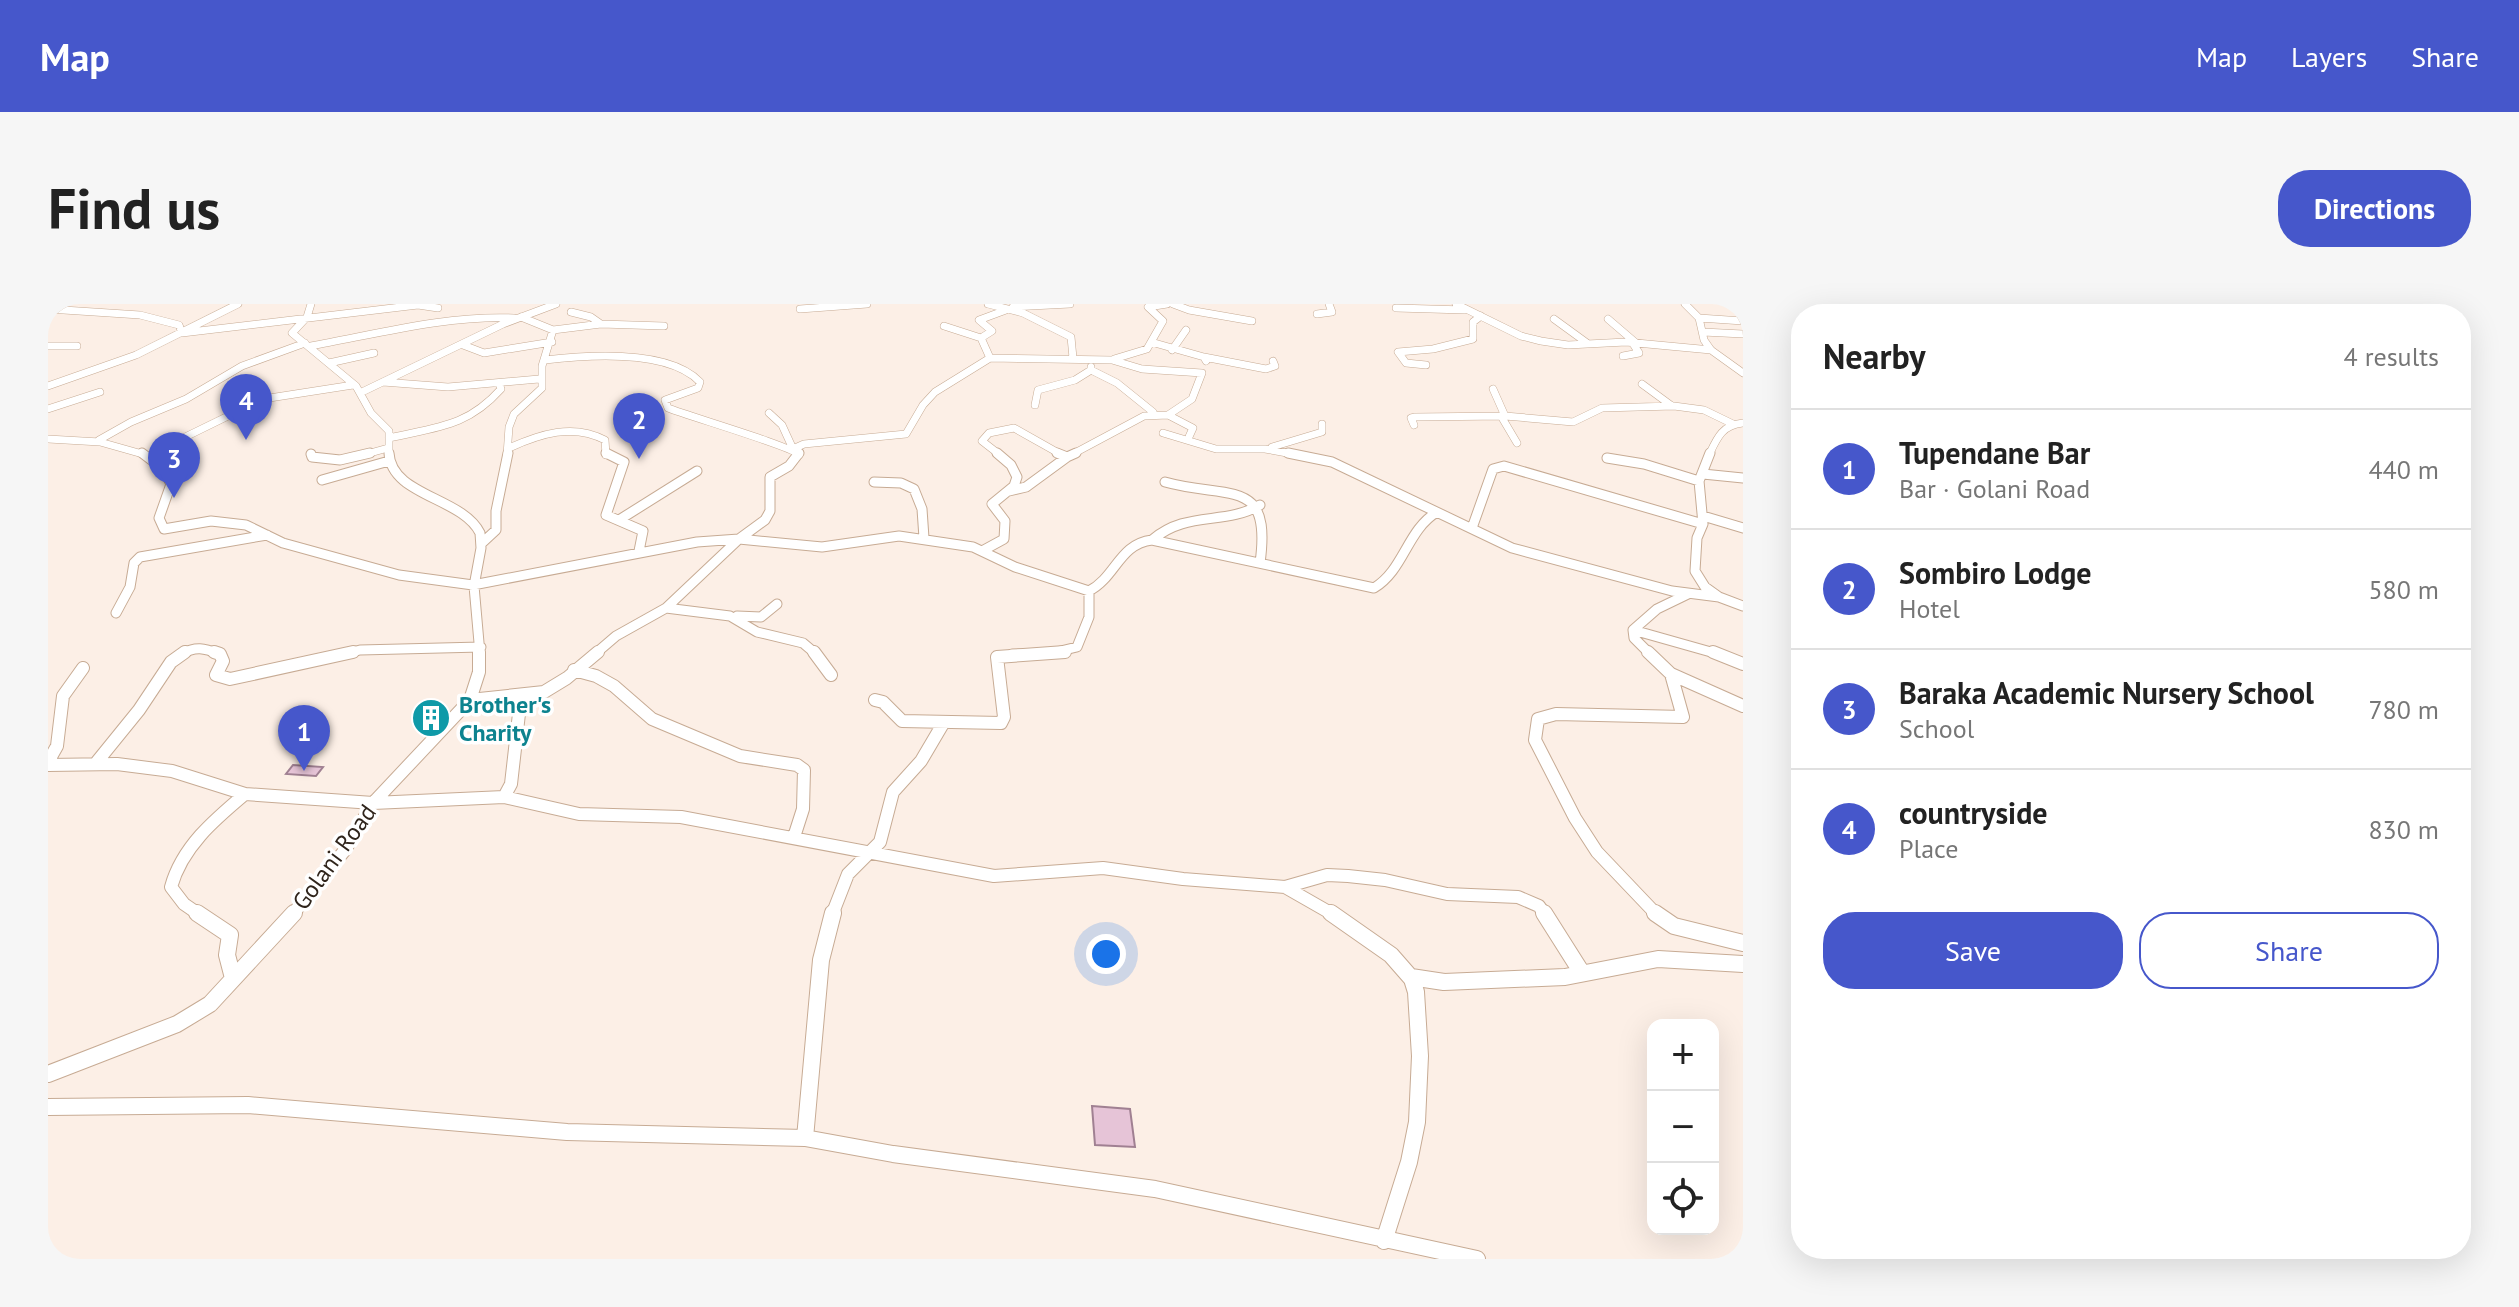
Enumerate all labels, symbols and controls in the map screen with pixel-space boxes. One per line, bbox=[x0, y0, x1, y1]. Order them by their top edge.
text: Map bbox=[40, 32, 110, 81]
text: Map bbox=[2196, 38, 2247, 75]
text: Layers bbox=[2291, 38, 2367, 75]
text: Share bbox=[2411, 38, 2479, 75]
button: Directions bbox=[2278, 170, 2471, 247]
text: Find us bbox=[48, 172, 220, 244]
text: Nearby bbox=[1823, 334, 1925, 378]
text: 4 results bbox=[2344, 340, 2439, 373]
pin: 4 bbox=[220, 374, 272, 440]
pin: 2 bbox=[613, 393, 665, 459]
pin: 3 bbox=[148, 432, 200, 498]
text: Tupendane Bar bbox=[1899, 433, 2090, 472]
text: 1 bbox=[1842, 453, 1856, 486]
text: 440 m bbox=[2368, 453, 2439, 486]
text: Bar · Golani Road bbox=[1899, 472, 2090, 505]
text: Sombiro Lodge bbox=[1899, 553, 2092, 592]
text: 2 bbox=[1842, 573, 1856, 606]
text: 580 m bbox=[2368, 573, 2439, 606]
text: Hotel bbox=[1899, 592, 1960, 625]
text: Baraka Academic Nursery School bbox=[1899, 673, 2314, 712]
place label: Brother's Charity bbox=[459, 689, 551, 748]
text: 3 bbox=[1842, 693, 1856, 726]
text: 780 m bbox=[2368, 693, 2439, 726]
building icon: Brother's Charity bbox=[410, 697, 452, 739]
pin: 1 bbox=[278, 705, 330, 771]
text: School bbox=[1899, 712, 1974, 745]
text: countryside bbox=[1899, 793, 2048, 832]
street label: Golani Road bbox=[285, 798, 383, 916]
text: 4 bbox=[1842, 813, 1856, 846]
text: 830 m bbox=[2368, 813, 2439, 846]
text: Place bbox=[1899, 832, 1958, 865]
button: Save bbox=[1823, 912, 2123, 989]
button: Share bbox=[2139, 912, 2439, 989]
your location bbox=[1086, 934, 1126, 974]
map controls bbox=[1647, 1019, 1719, 1235]
button: + bbox=[1647, 1019, 1719, 1091]
button: − bbox=[1647, 1091, 1719, 1163]
button: locate bbox=[1647, 1163, 1719, 1235]

